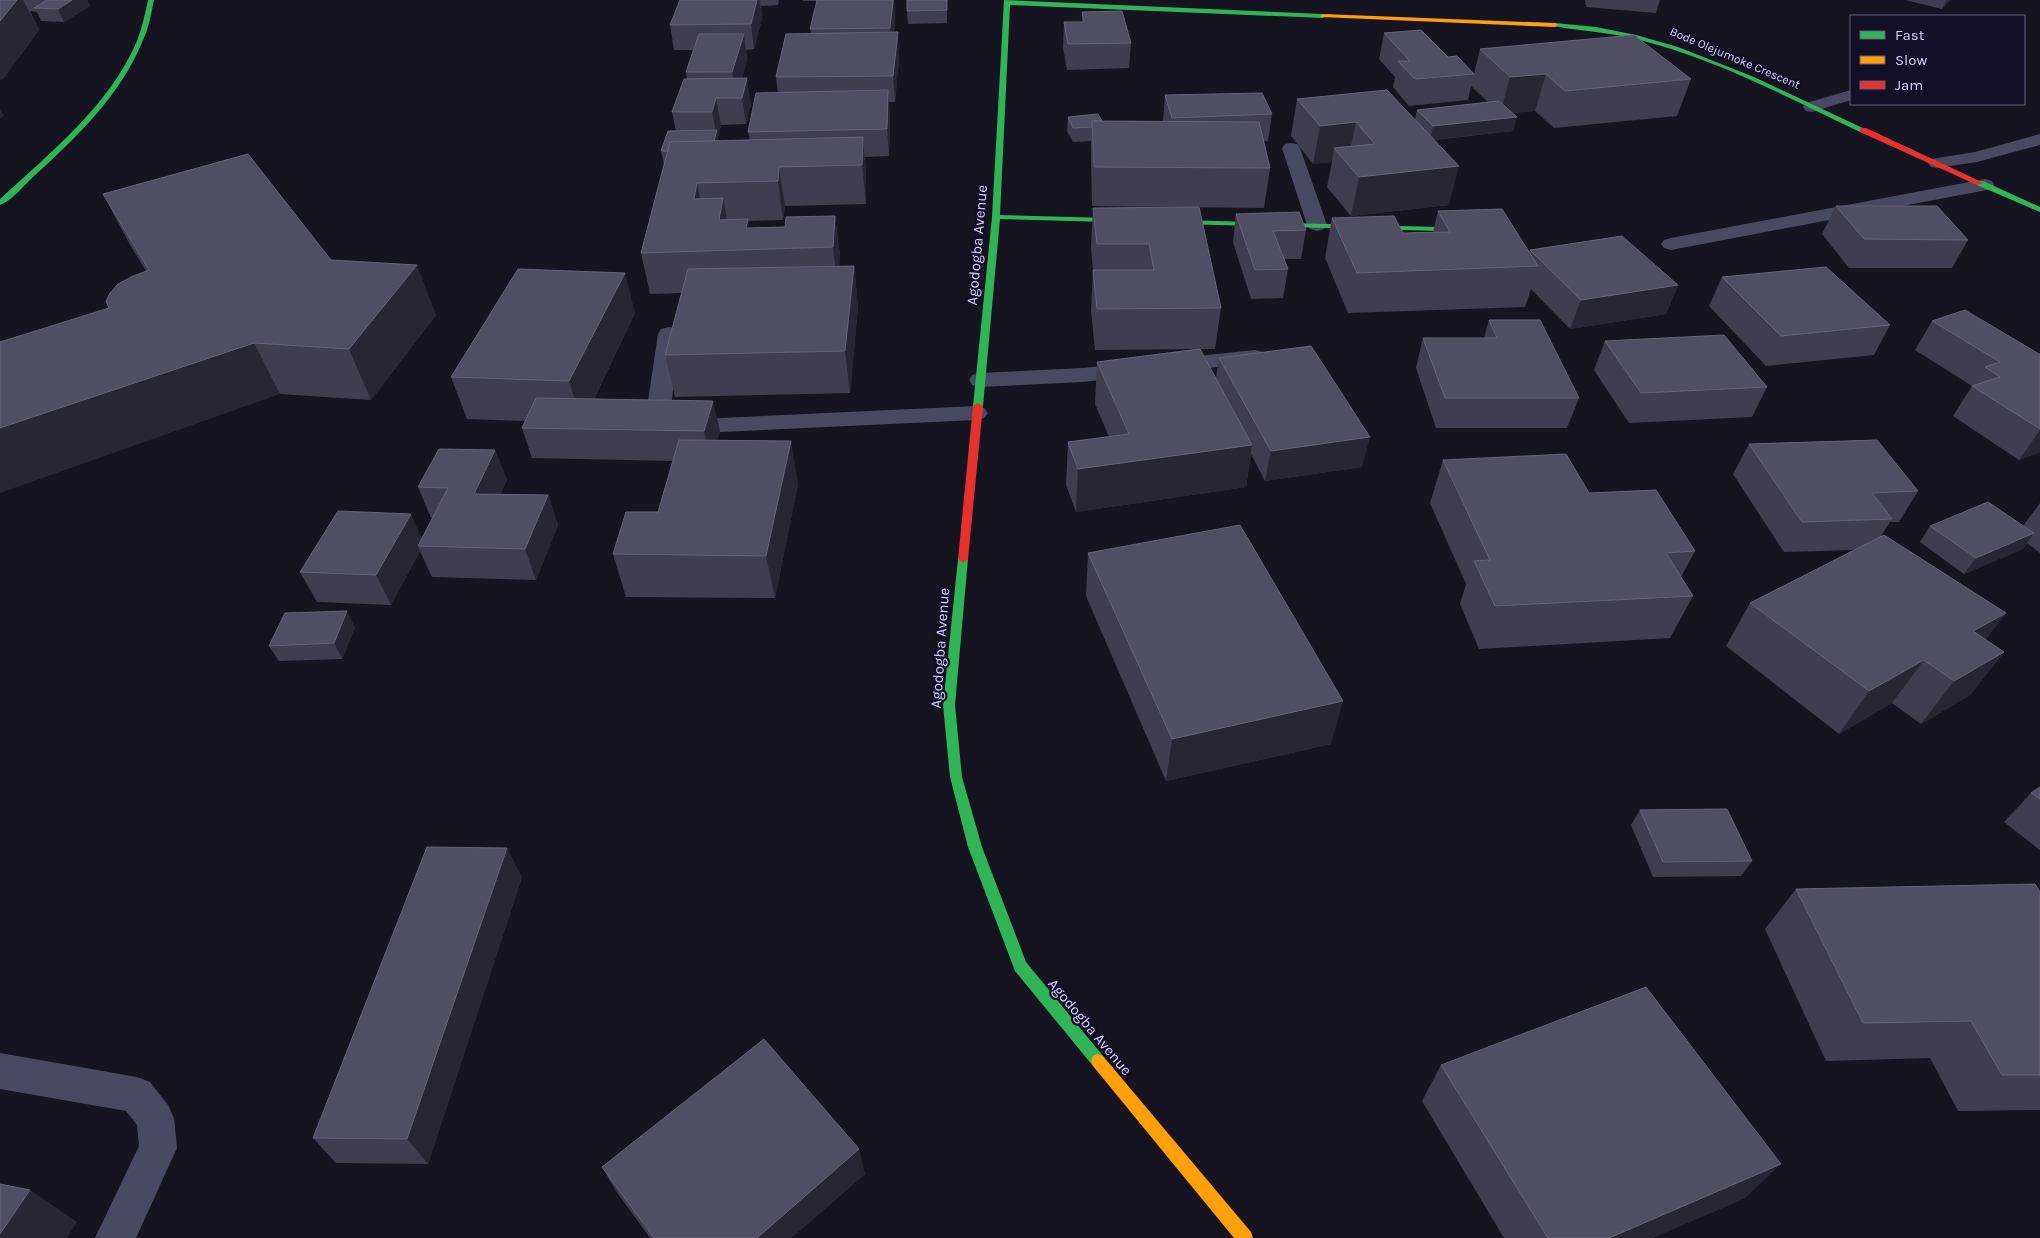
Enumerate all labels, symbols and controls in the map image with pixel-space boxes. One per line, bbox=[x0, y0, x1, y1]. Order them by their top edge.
legend bbox=[1850, 15, 2025, 105]
street label: Bode Olejumoke Crescent bbox=[1668, 24, 1803, 92]
text: Fast bbox=[1895, 26, 1925, 44]
text: Slow bbox=[1895, 51, 1927, 69]
text: Jam bbox=[1895, 76, 1923, 94]
street label: Agodogba Avenue bbox=[963, 184, 991, 306]
street label: Agodogba Avenue bbox=[927, 587, 953, 709]
street label: Agodogba Avenue bbox=[1044, 975, 1136, 1079]

